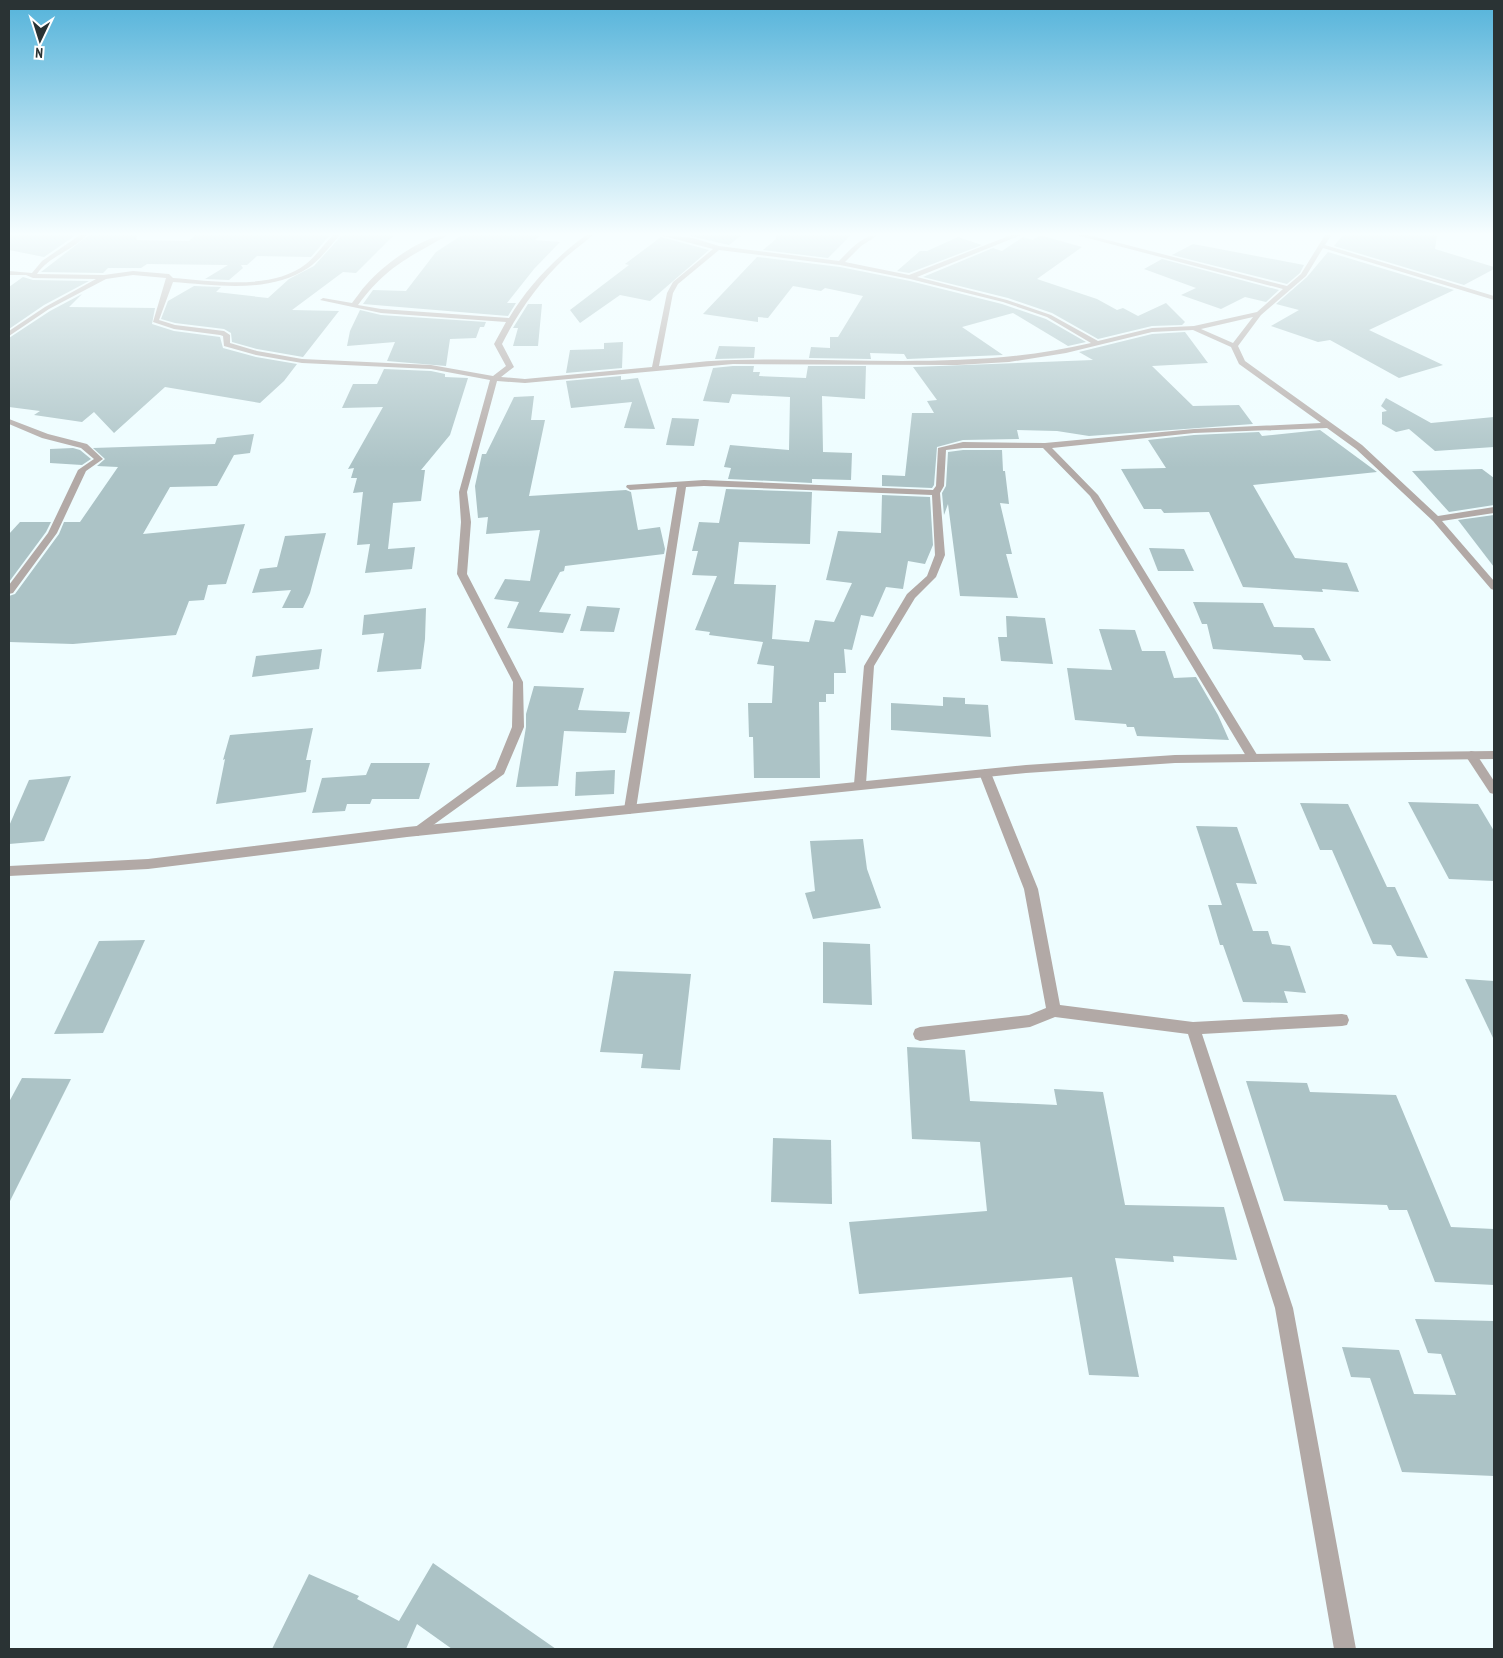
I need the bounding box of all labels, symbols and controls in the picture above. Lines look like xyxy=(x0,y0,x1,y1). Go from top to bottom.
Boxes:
north arrow xyxy=(15,15,65,65)
text: N xyxy=(35,44,43,62)

